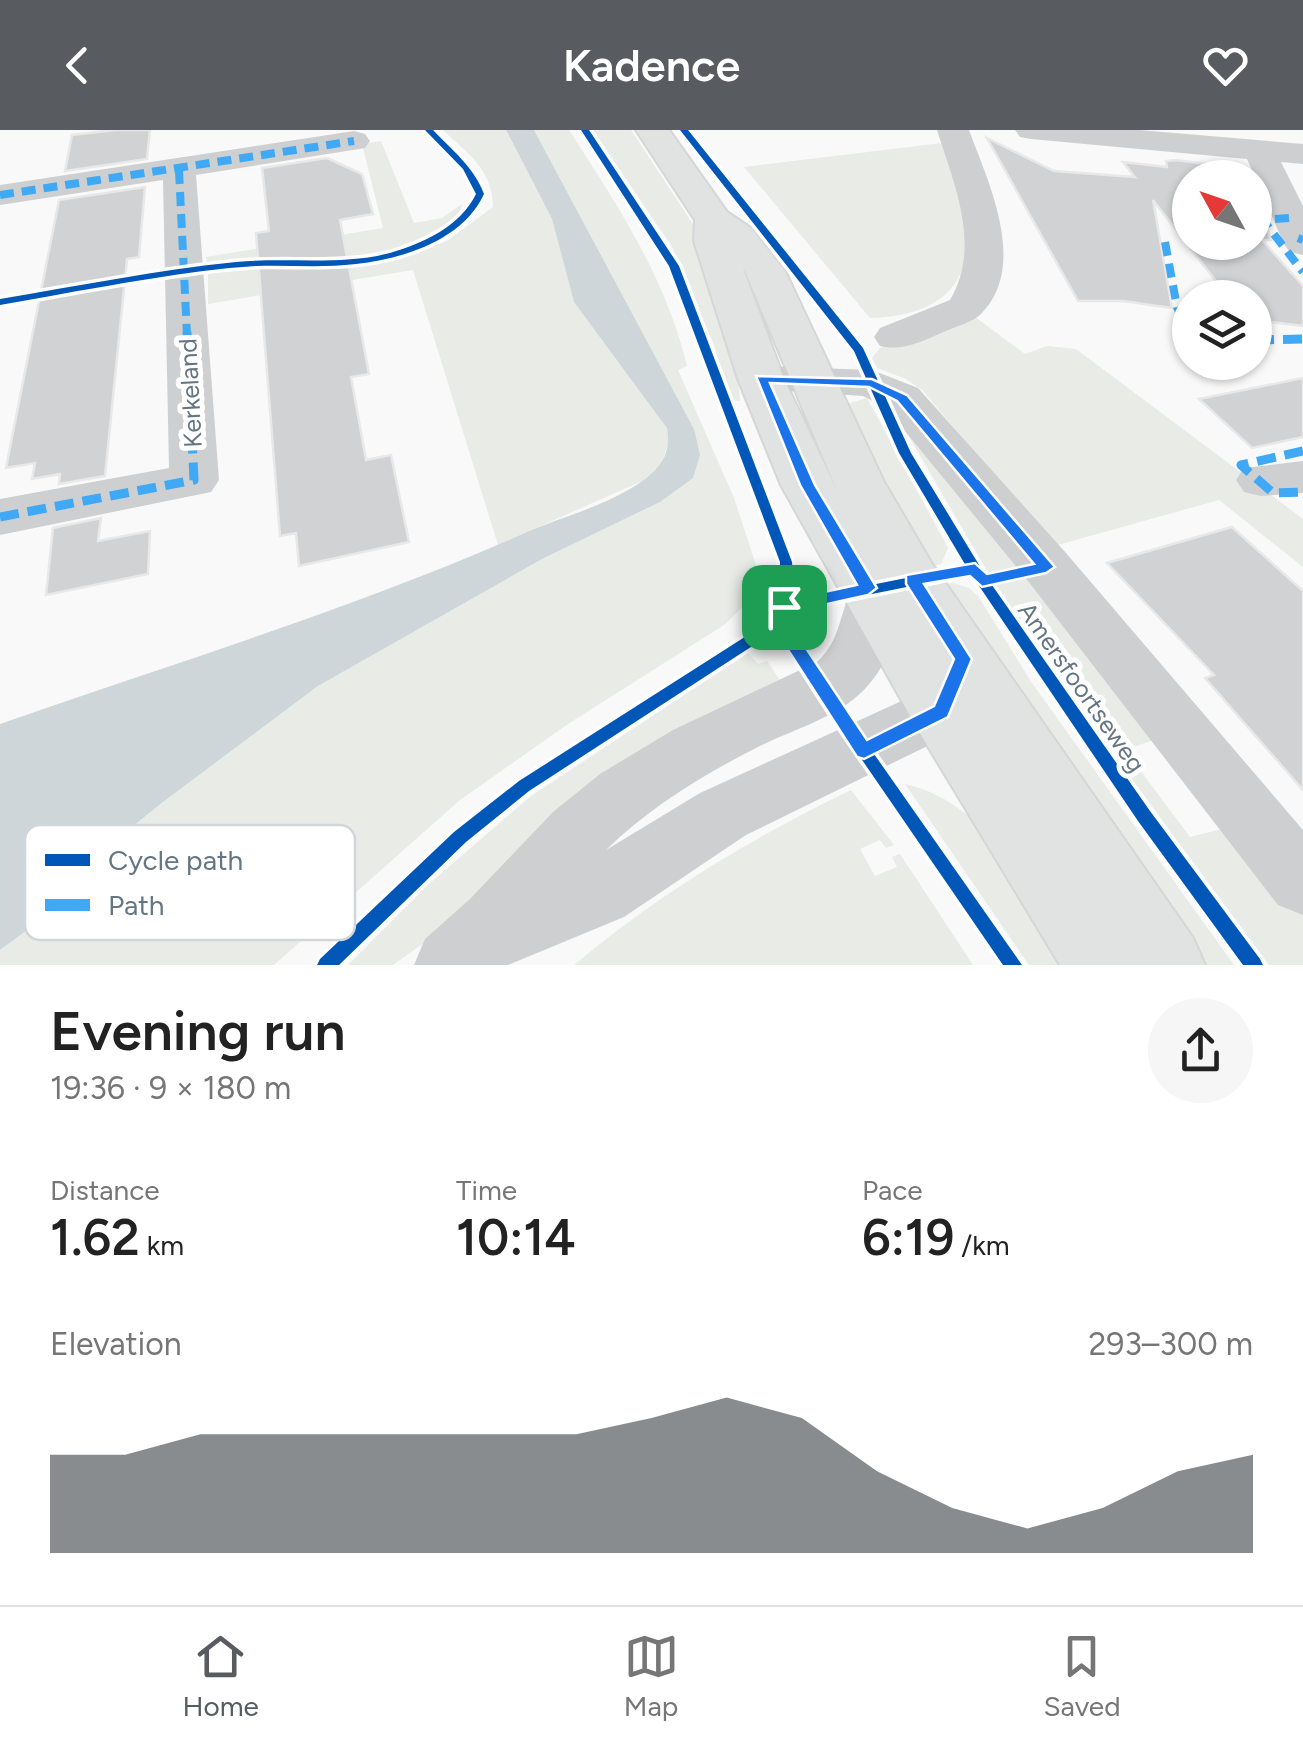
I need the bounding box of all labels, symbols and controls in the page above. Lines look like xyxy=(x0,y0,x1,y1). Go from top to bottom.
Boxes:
icon: back xyxy=(50,38,105,93)
text: Kadence xyxy=(563,38,740,92)
icon: heart xyxy=(1198,38,1253,93)
north arrow xyxy=(1172,160,1272,260)
map controls xyxy=(1172,160,1272,380)
button: layers xyxy=(1172,280,1272,380)
street label: Kerkeland xyxy=(172,338,208,448)
pin xyxy=(742,565,827,650)
icon: arrive xyxy=(757,580,812,635)
street label: Amersfoortseweg xyxy=(1012,596,1152,778)
legend xyxy=(25,825,355,940)
text: Cycle path xyxy=(108,843,243,877)
text: Path xyxy=(108,888,164,922)
text: Evening run xyxy=(50,998,346,1064)
button: share xyxy=(1148,998,1253,1103)
text: 19:36 · 9 × 180 m xyxy=(50,1069,291,1107)
text: Distance xyxy=(50,1173,160,1207)
text: Time xyxy=(456,1173,517,1207)
text: Pace xyxy=(862,1173,923,1207)
text: 1.62 xyxy=(50,1207,140,1268)
text: 10:14 xyxy=(456,1207,576,1268)
text: 6:19 xyxy=(862,1207,954,1268)
text: km xyxy=(140,1228,184,1262)
text: /km xyxy=(954,1228,1010,1262)
text: Elevation xyxy=(50,1325,182,1363)
text: 293–300 m xyxy=(1088,1325,1253,1363)
tab: Home xyxy=(182,1629,259,1723)
tab: Map xyxy=(624,1629,679,1723)
tab: Saved xyxy=(1043,1629,1121,1723)

